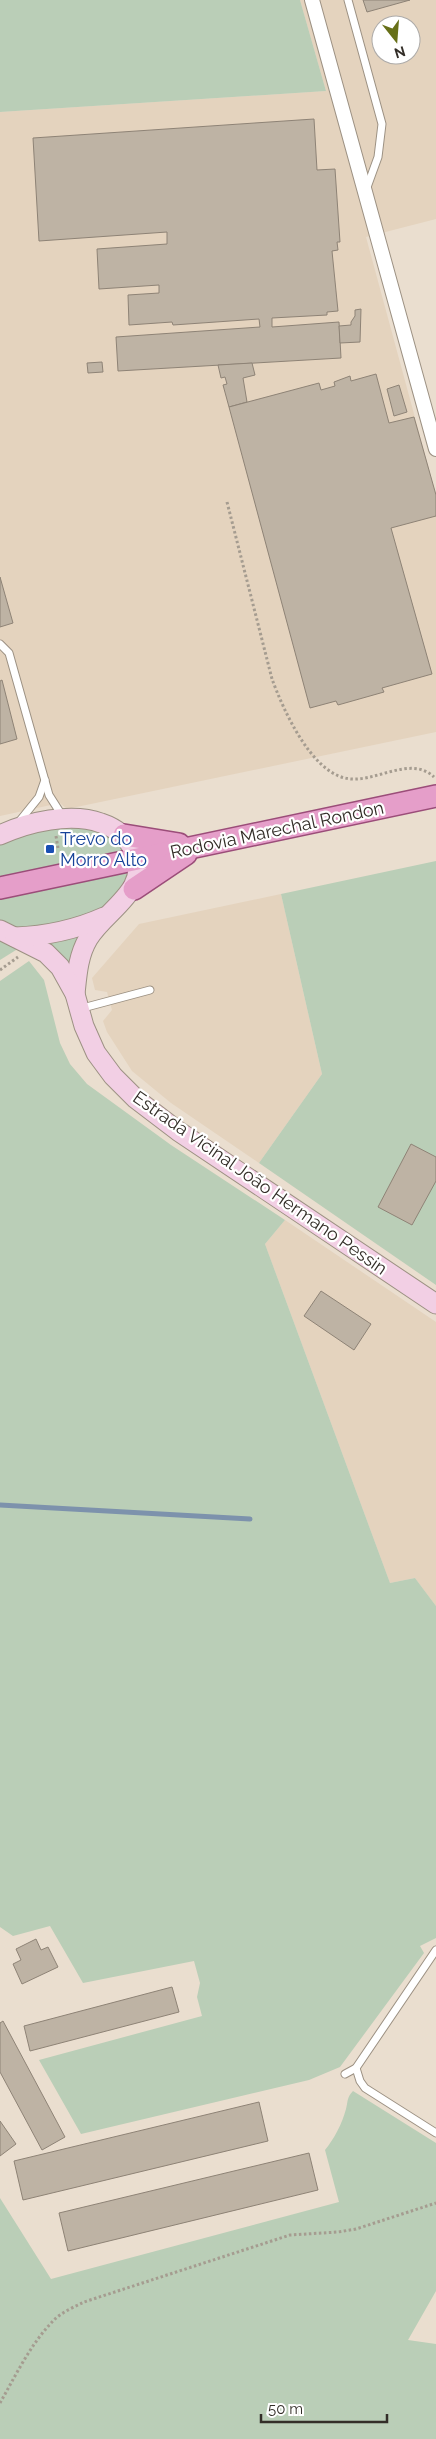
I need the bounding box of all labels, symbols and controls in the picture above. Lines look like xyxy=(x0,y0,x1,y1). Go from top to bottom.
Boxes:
north arrow xyxy=(371,15,421,65)
text: N xyxy=(392,43,407,62)
street label: Rodovia Marechal Rondon xyxy=(168,797,386,862)
place label: Trevo do Morro Alto xyxy=(60,828,147,870)
marker: Trevo do Morro Alto xyxy=(44,843,56,855)
street label: Estrada Vicinal João Hermano Pessin xyxy=(129,1086,391,1279)
scale bar xyxy=(261,2392,387,2424)
text: 50 m xyxy=(268,2400,303,2418)

